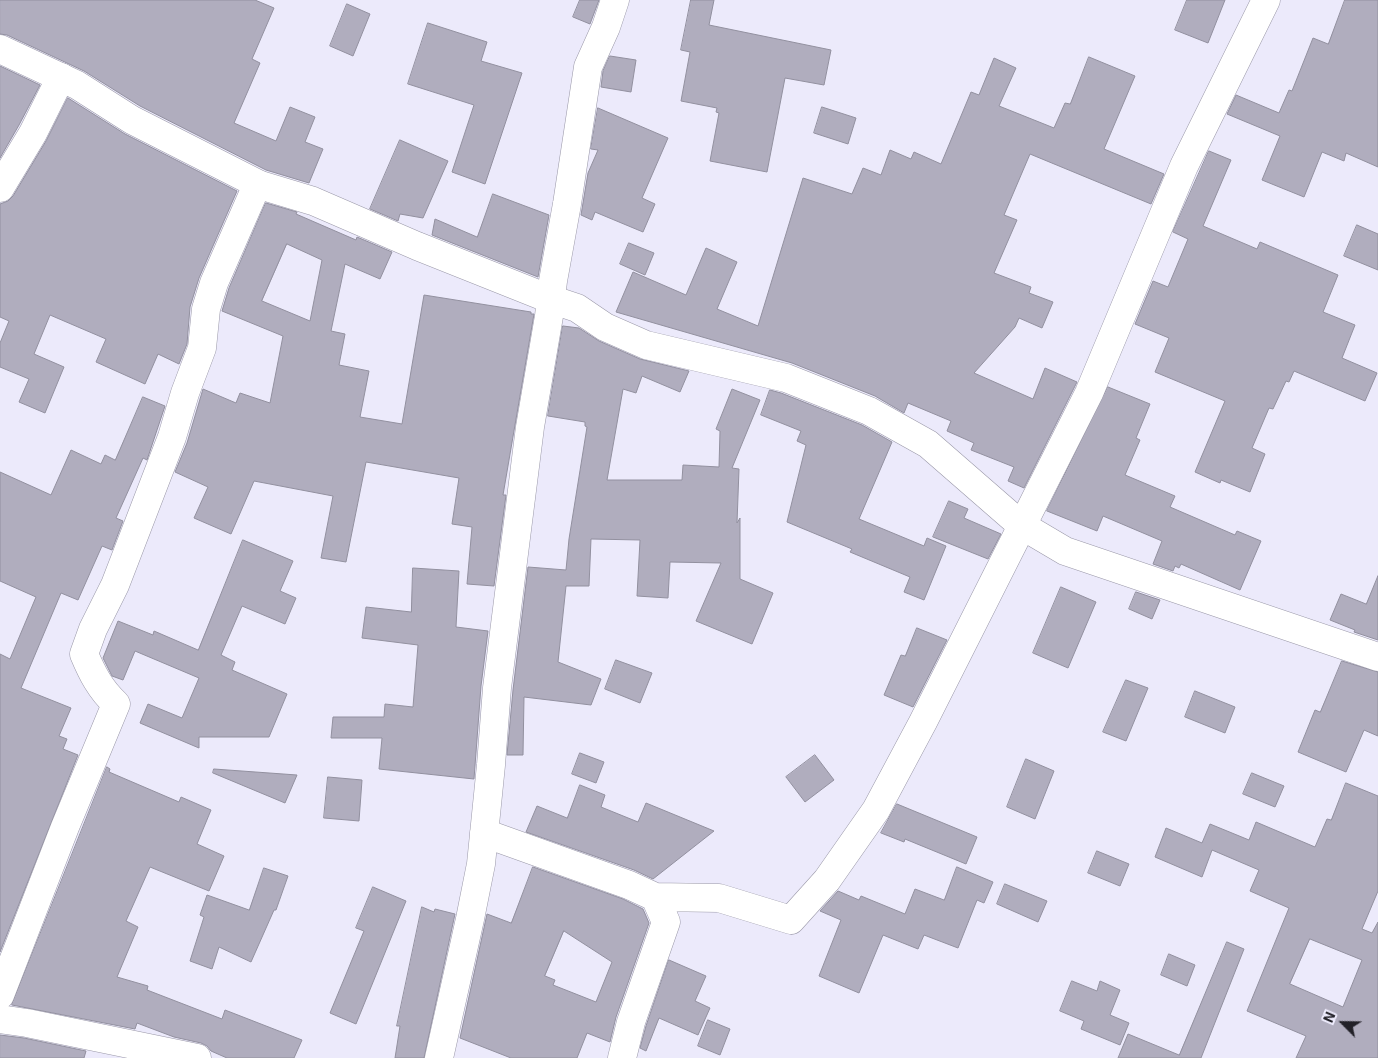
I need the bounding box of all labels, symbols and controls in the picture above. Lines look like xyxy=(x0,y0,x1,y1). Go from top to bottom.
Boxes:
north arrow xyxy=(1318,998,1368,1048)
text: N xyxy=(1319,1009,1339,1025)

